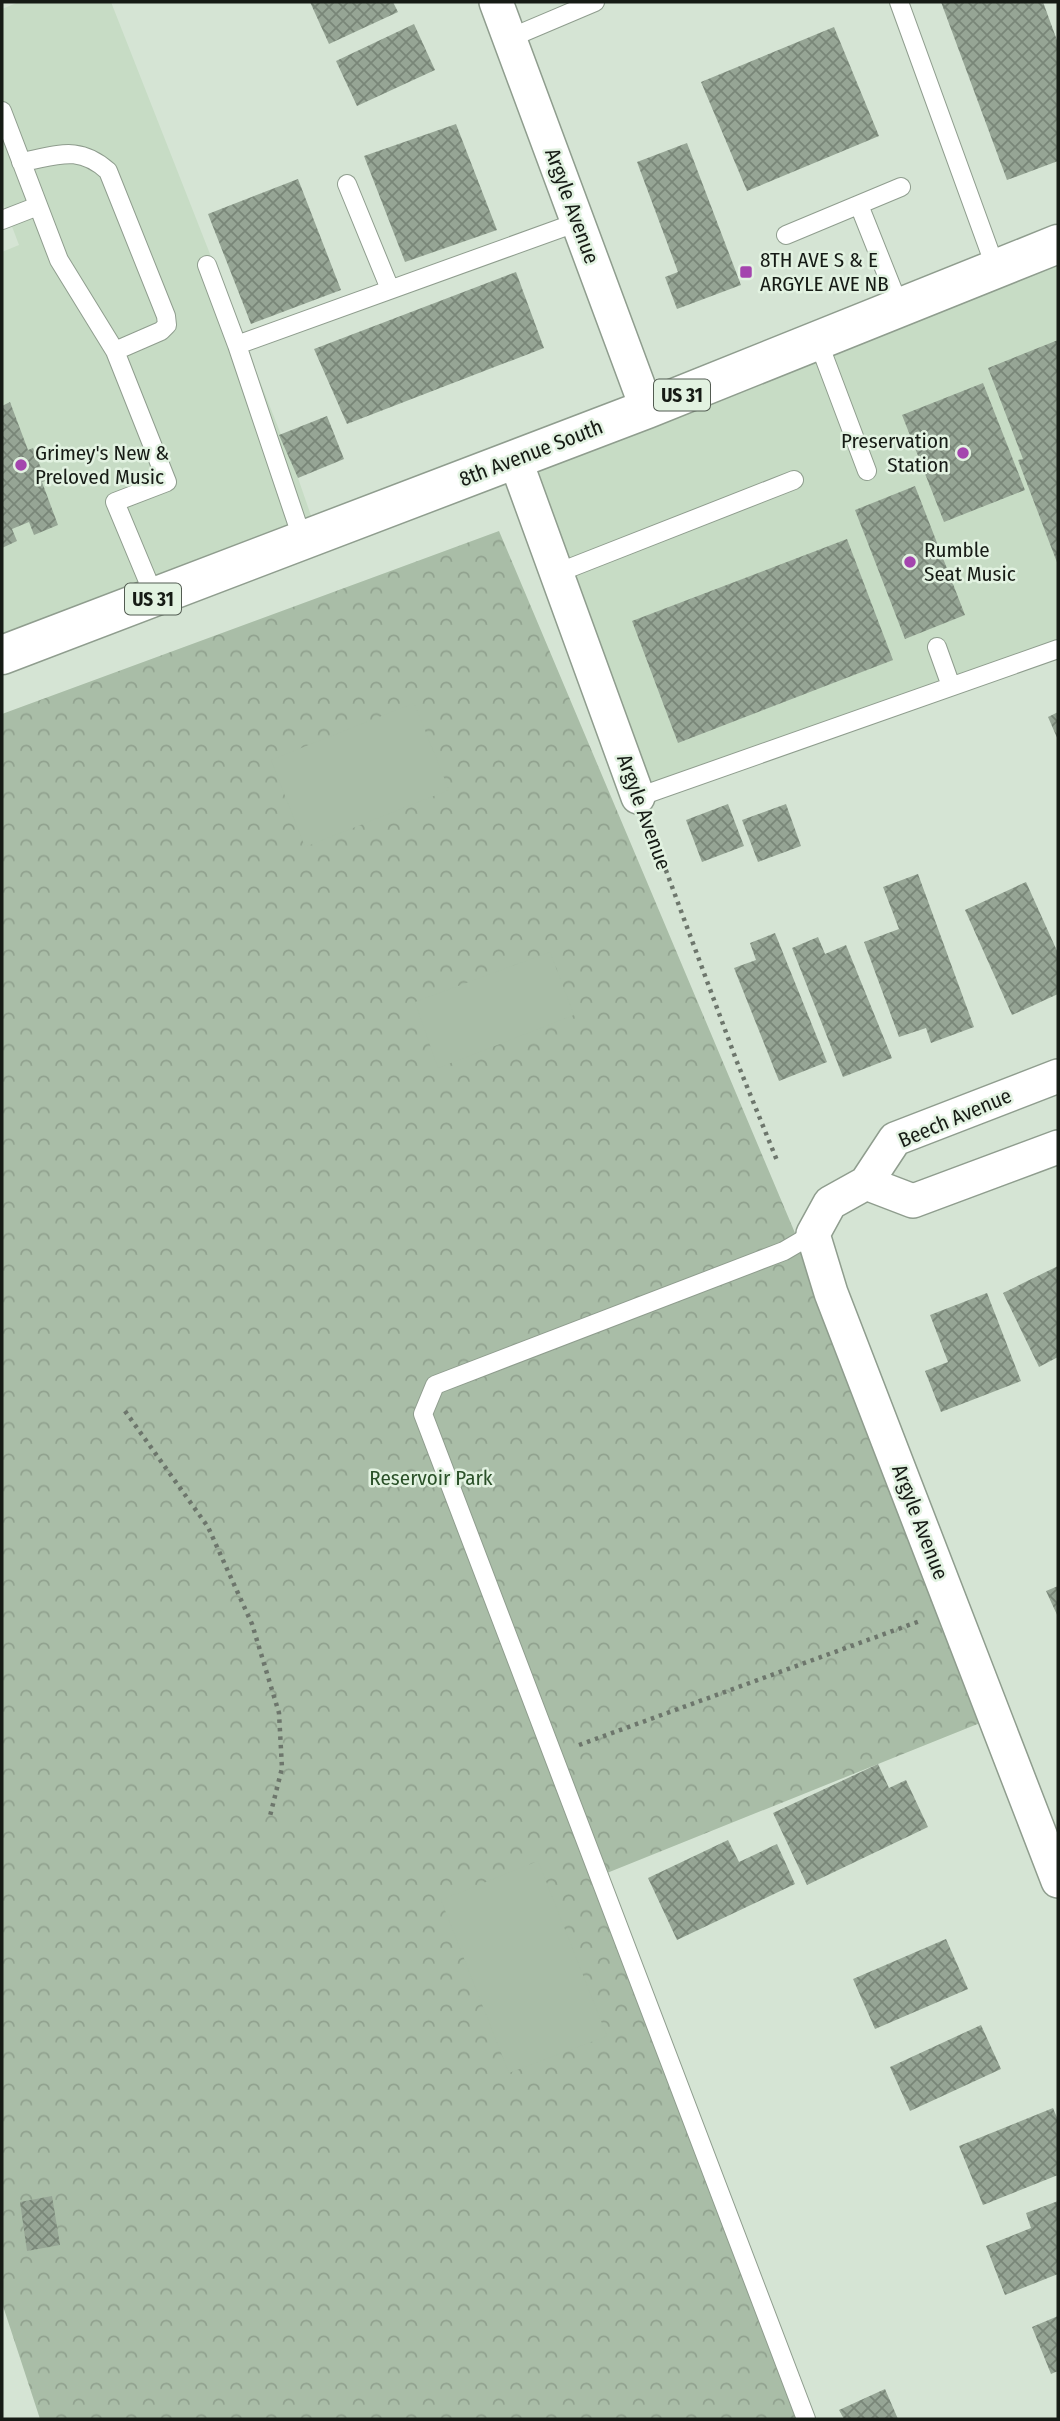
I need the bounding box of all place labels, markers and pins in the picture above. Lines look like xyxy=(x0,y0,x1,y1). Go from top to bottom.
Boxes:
place label: 8TH AVE S & E ARGYLE AVE NB xyxy=(760,247,889,297)
marker: 8TH AVE S & E ARGYLE AVE NB xyxy=(738,264,754,280)
place label: Preservation Station xyxy=(841,428,949,478)
place label: Grimey's New & Preloved Music xyxy=(35,440,169,490)
marker: Preservation Station xyxy=(955,445,971,461)
marker: Grimey's New & Preloved Music xyxy=(13,457,29,473)
place label: Rumble Seat Music xyxy=(924,537,1016,587)
marker: Rumble Seat Music xyxy=(902,554,918,570)

